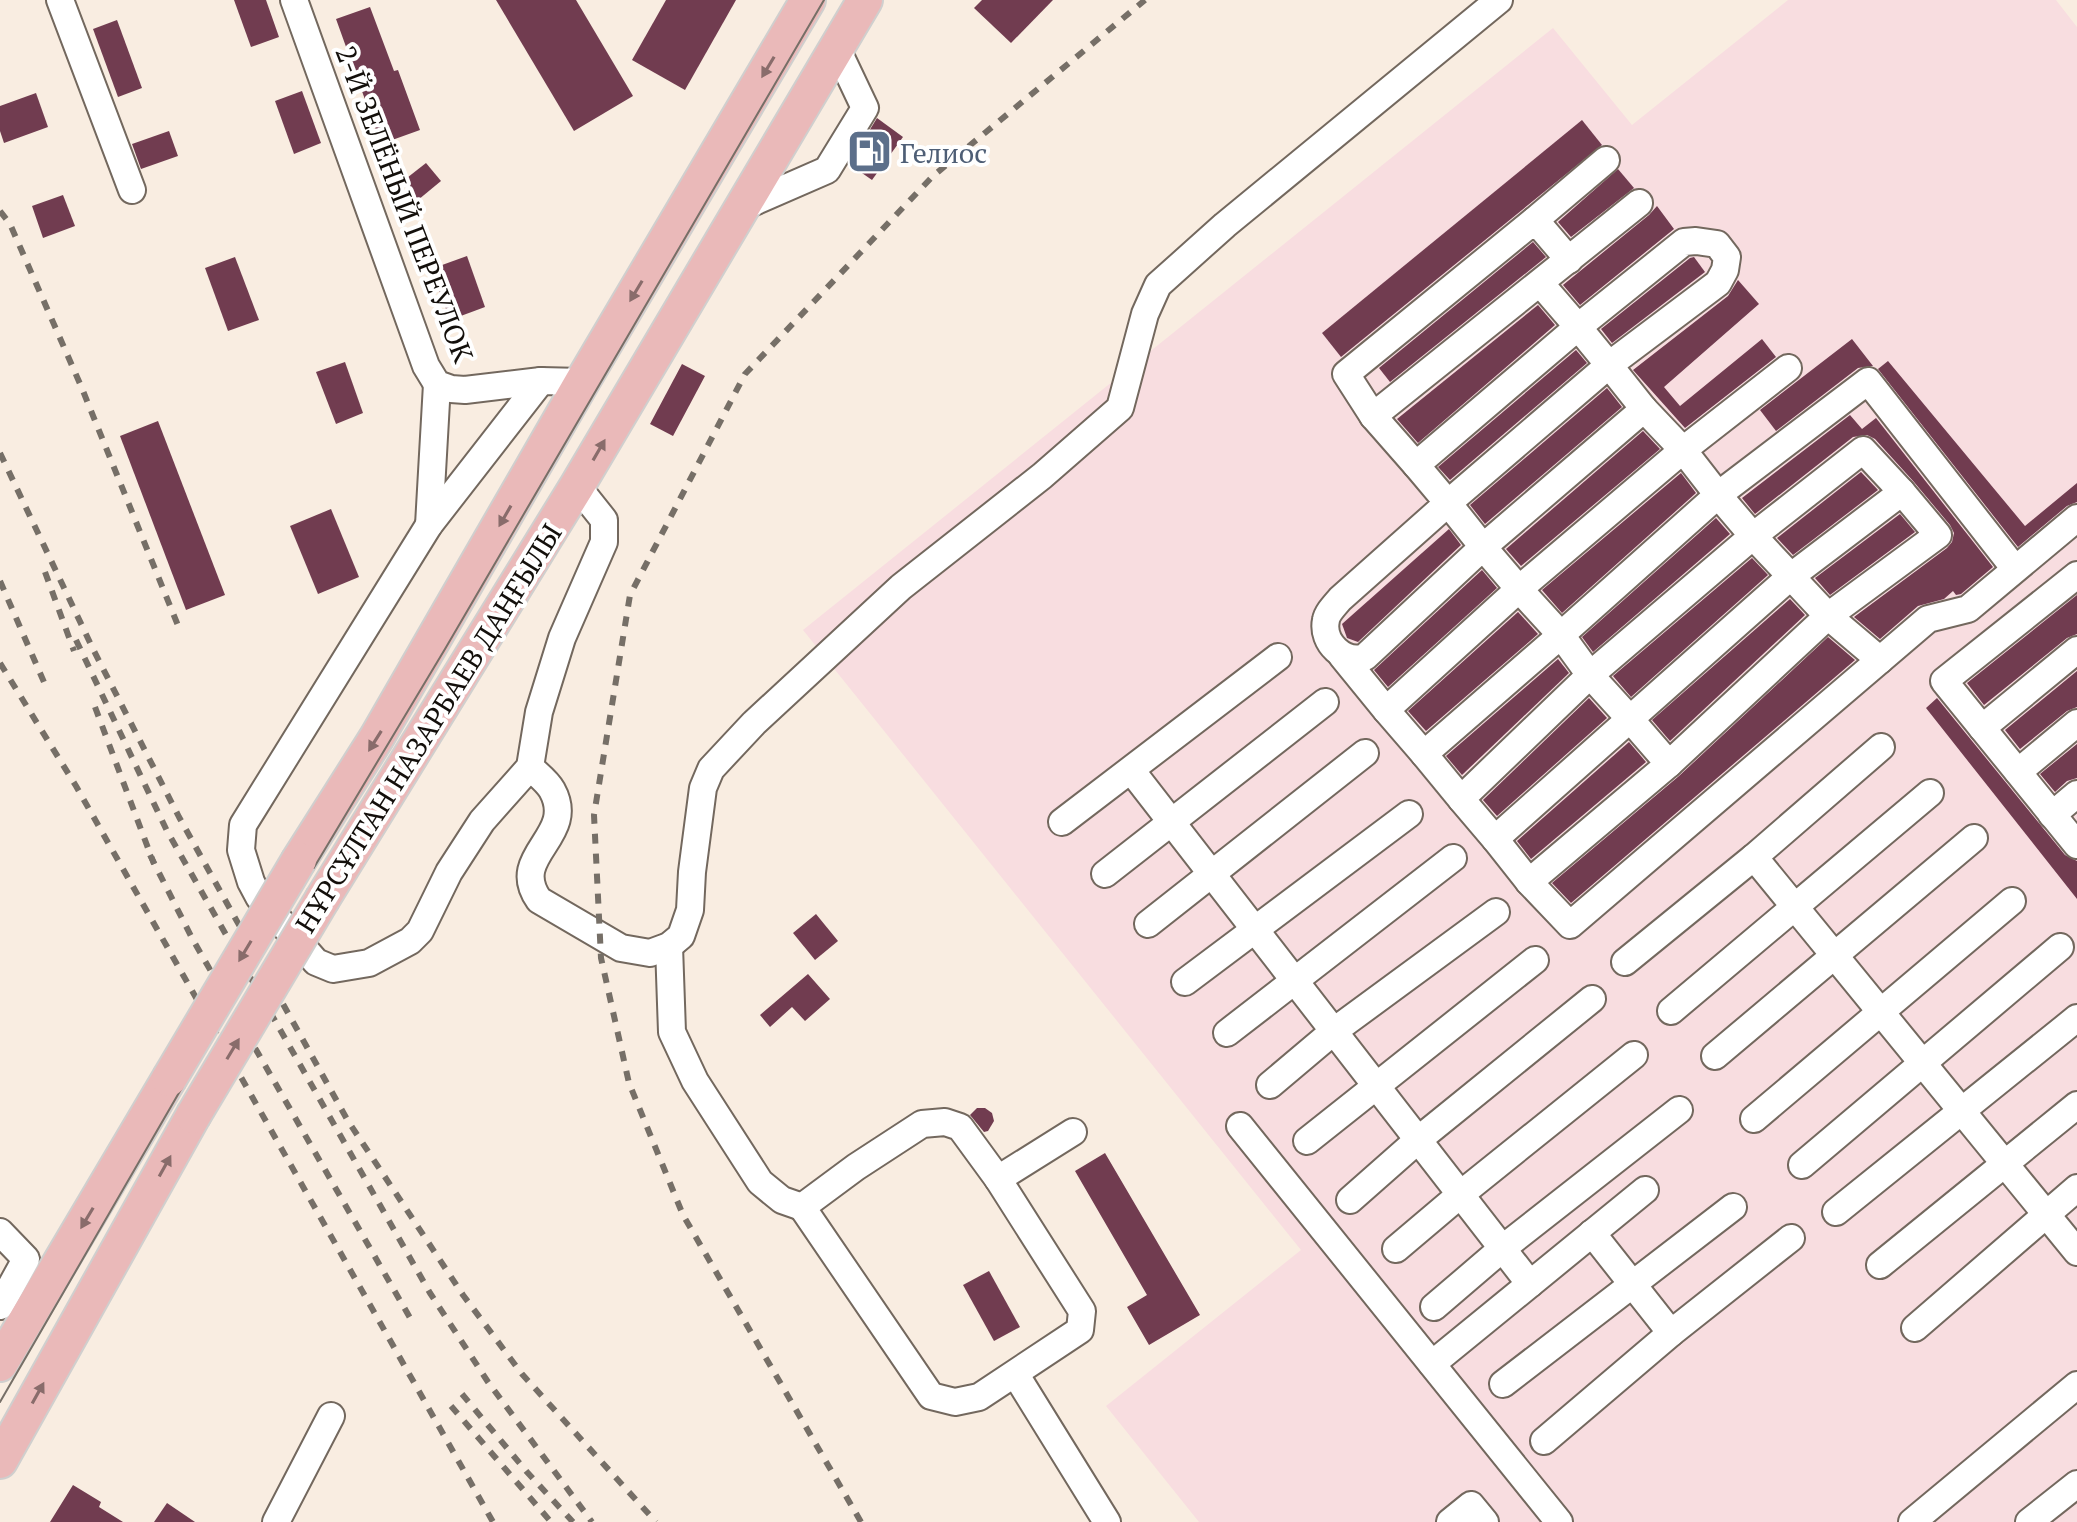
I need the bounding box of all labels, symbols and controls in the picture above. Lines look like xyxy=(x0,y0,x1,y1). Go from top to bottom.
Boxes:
street label: 2-Й ЗЕЛЁНЫЙ ПЕРЕУЛОК xyxy=(327,40,483,368)
one-way arrow xyxy=(761,56,775,78)
fuel station icon: Гелиос xyxy=(845,128,893,176)
place label: Гелиос xyxy=(900,134,987,171)
one-way arrow xyxy=(629,280,643,302)
one-way arrow xyxy=(591,438,605,461)
one-way arrow xyxy=(498,504,512,527)
street label: НҰРСҰЛТАН НАЗАРБАЕВ ДАҢҒЫЛЫ xyxy=(286,517,570,939)
one-way arrow xyxy=(367,730,382,751)
one-way arrow xyxy=(238,940,252,962)
one-way arrow xyxy=(225,1038,239,1060)
one-way arrow xyxy=(157,1155,171,1177)
one-way arrow xyxy=(80,1207,94,1229)
one-way arrow xyxy=(31,1382,45,1404)

